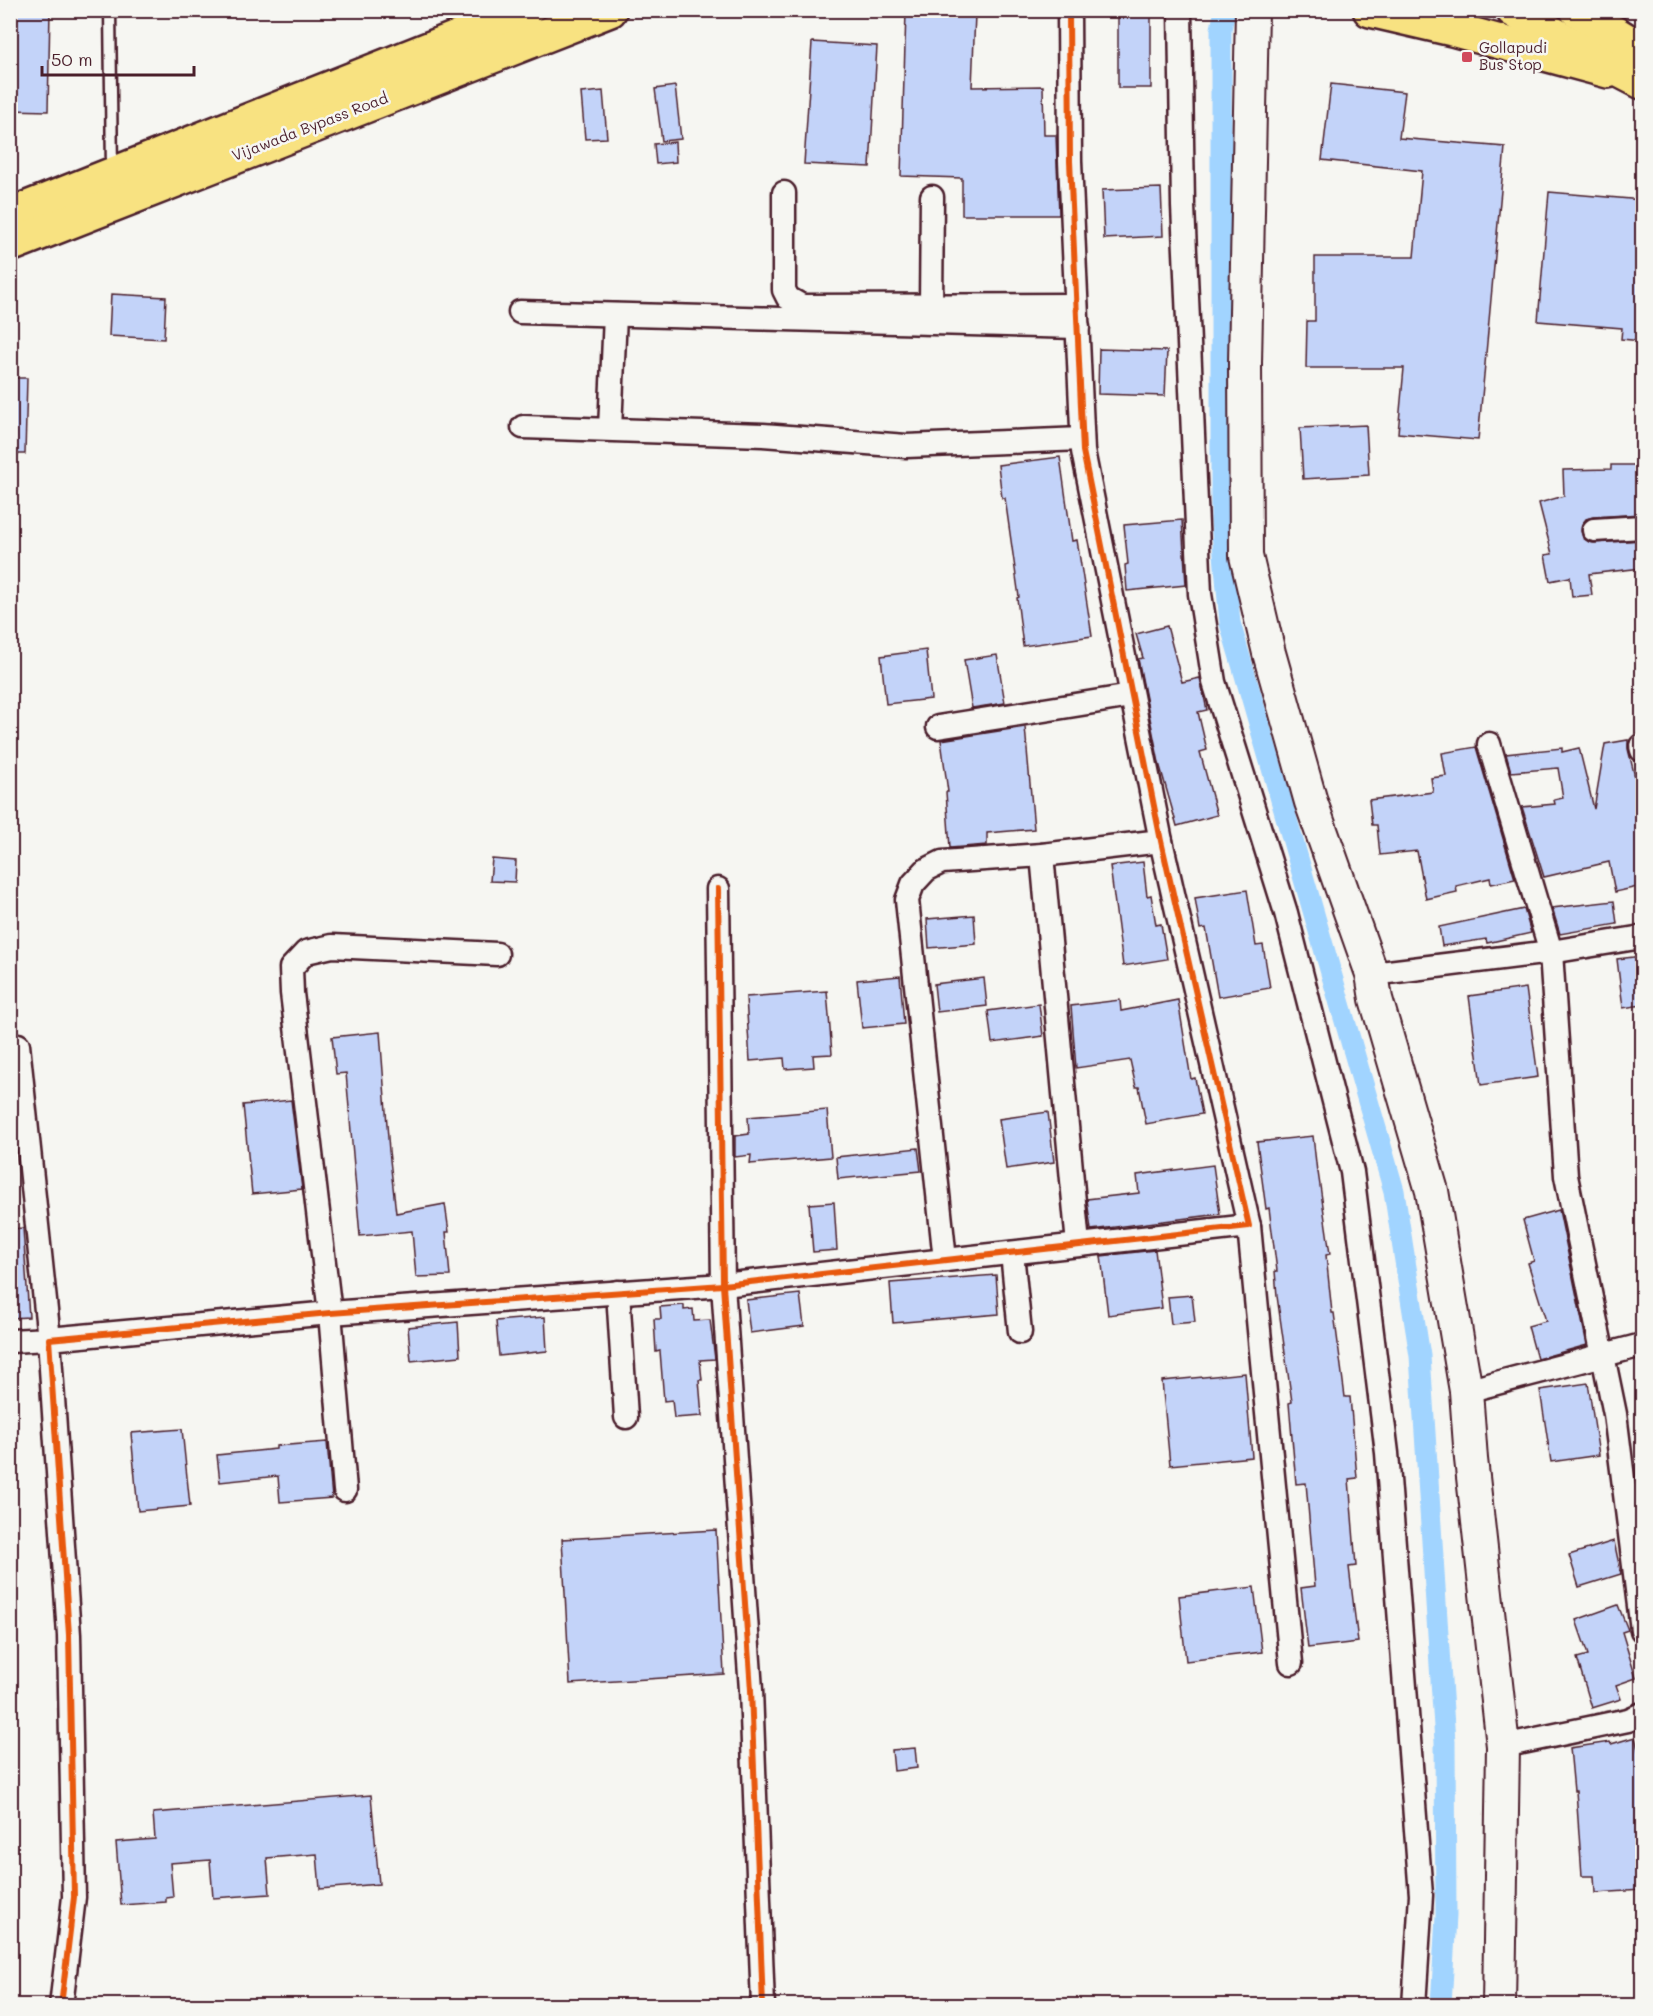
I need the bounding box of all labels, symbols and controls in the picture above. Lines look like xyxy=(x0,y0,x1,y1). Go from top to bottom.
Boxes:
place label: Gollapudi Bus Stop xyxy=(1479,37,1547,74)
scale bar xyxy=(42,39,194,77)
text: 50 m xyxy=(51,47,93,71)
marker: Gollapudi Bus Stop xyxy=(1460,50,1474,64)
street label: Vijawada Bypass Road xyxy=(229,87,391,165)

